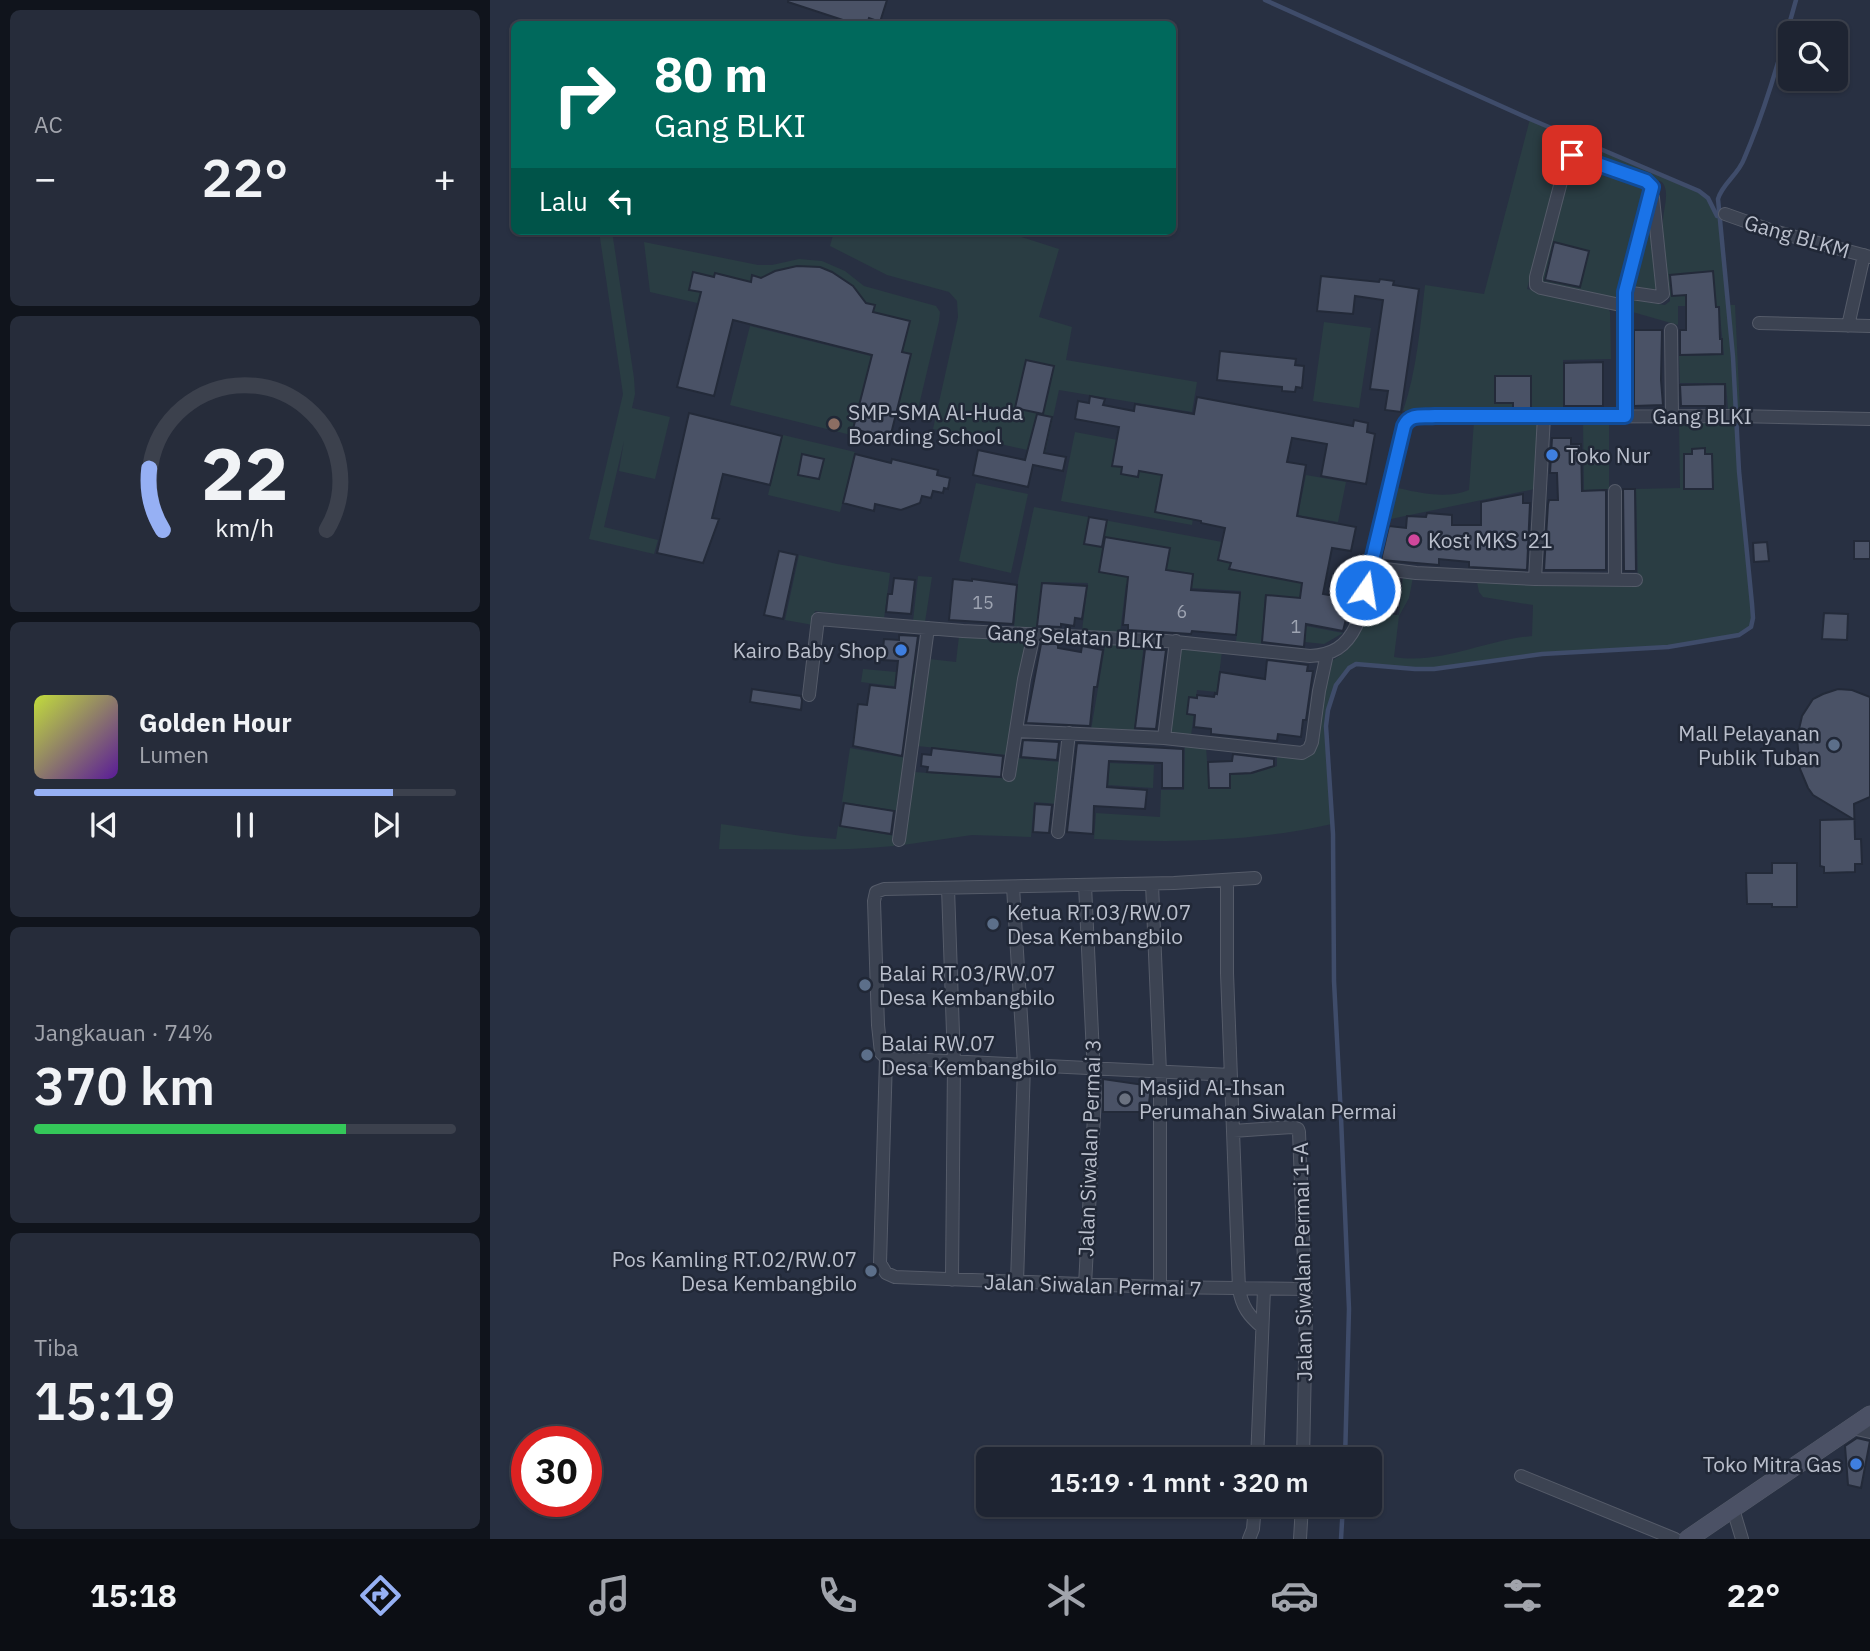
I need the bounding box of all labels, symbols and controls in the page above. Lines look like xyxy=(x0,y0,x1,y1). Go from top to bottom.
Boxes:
map controls xyxy=(1778,21,1848,91)
button: search xyxy=(1778,21,1848,91)
text: 80 m xyxy=(654,42,768,105)
icon: right xyxy=(539,49,630,140)
text: Gang BLKI xyxy=(654,104,806,146)
text: AC xyxy=(34,109,63,139)
pin xyxy=(1542,125,1602,185)
icon: arrive xyxy=(1553,136,1591,174)
text: 22° xyxy=(202,144,288,211)
text: − xyxy=(34,153,57,202)
text: + xyxy=(433,153,456,202)
icon: left xyxy=(602,182,640,220)
text: Lalu xyxy=(539,184,588,218)
street label: Gang BLKM xyxy=(1741,208,1853,264)
place label: SMP-SMA Al-Huda Boarding School xyxy=(848,398,1023,450)
street label: Gang BLKI xyxy=(1652,402,1752,430)
marker: SMP-SMA Al-Huda Boarding School xyxy=(826,416,842,432)
text: 22 xyxy=(201,425,289,520)
place label: Toko Nur xyxy=(1566,441,1651,469)
marker: Toko Nur xyxy=(1544,447,1560,463)
text: km/h xyxy=(216,510,274,543)
place label: Kost MKS '21 xyxy=(1428,526,1553,554)
marker: Kost MKS '21 xyxy=(1406,532,1422,548)
position arrow xyxy=(1328,553,1402,627)
house number: 15 xyxy=(972,591,994,614)
house number: 6 xyxy=(1177,600,1187,623)
house number: 1 xyxy=(1291,615,1301,638)
street label: Gang Selatan BLKI xyxy=(986,617,1164,655)
place label: Kairo Baby Shop xyxy=(733,636,887,664)
marker: Kairo Baby Shop xyxy=(893,642,909,658)
text: Golden Hour xyxy=(139,705,292,739)
place label: Mall Pelayanan Publik Tuban xyxy=(1678,719,1820,771)
marker: Mall Pelayanan Publik Tuban xyxy=(1826,737,1842,753)
text: Lumen xyxy=(139,739,209,769)
icon: previous xyxy=(85,806,123,844)
icon: pause xyxy=(226,806,264,844)
icon: next xyxy=(367,806,405,844)
place label: Ketua RT.03/RW.07 Desa Kembangbilo xyxy=(1007,898,1191,950)
marker: Ketua RT.03/RW.07 Desa Kembangbilo xyxy=(985,916,1001,932)
place label: Balai RT.03/RW.07 Desa Kembangbilo xyxy=(879,959,1056,1011)
marker: Balai RT.03/RW.07 Desa Kembangbilo xyxy=(857,977,873,993)
text: Jangkauan · 74% xyxy=(34,1017,213,1047)
place label: Balai RW.07 Desa Kembangbilo xyxy=(881,1029,1057,1081)
street label: Jalan Siwalan Permai 3 xyxy=(1071,1039,1107,1257)
marker: Balai RW.07 Desa Kembangbilo xyxy=(859,1047,875,1063)
text: 370 km xyxy=(34,1052,215,1119)
place label: Masjid Al-Ihsan Perumahan Siwalan Permai xyxy=(1139,1073,1397,1125)
marker: Masjid Al-Ihsan Perumahan Siwalan Permai xyxy=(1117,1091,1133,1107)
street label: Jalan Siwalan Permai 1-A xyxy=(1286,1142,1318,1382)
place label: Pos Kamling RT.02/RW.07 Desa Kembangbilo xyxy=(612,1245,857,1297)
marker: Pos Kamling RT.02/RW.07 Desa Kembangbilo xyxy=(863,1263,879,1279)
street label: Jalan Siwalan Permai 7 xyxy=(984,1267,1202,1303)
text: Tiba xyxy=(34,1332,79,1362)
text: 15:19 xyxy=(34,1367,175,1434)
speed limit sign: 30 xyxy=(511,1426,602,1517)
place label: Toko Mitra Gas xyxy=(1703,1450,1842,1478)
marker: Toko Mitra Gas xyxy=(1848,1456,1864,1472)
text: 15:19 · 1 mnt · 320 m xyxy=(1049,1465,1309,1499)
icon: directions xyxy=(356,1571,405,1620)
icon: music xyxy=(585,1571,634,1620)
icon: phone xyxy=(813,1571,862,1620)
icon: climate xyxy=(1042,1571,1091,1620)
icon: car xyxy=(1270,1571,1319,1620)
icon: filters xyxy=(1498,1571,1547,1620)
text: 15:18 xyxy=(90,1574,177,1616)
text: 22° xyxy=(1727,1574,1780,1616)

